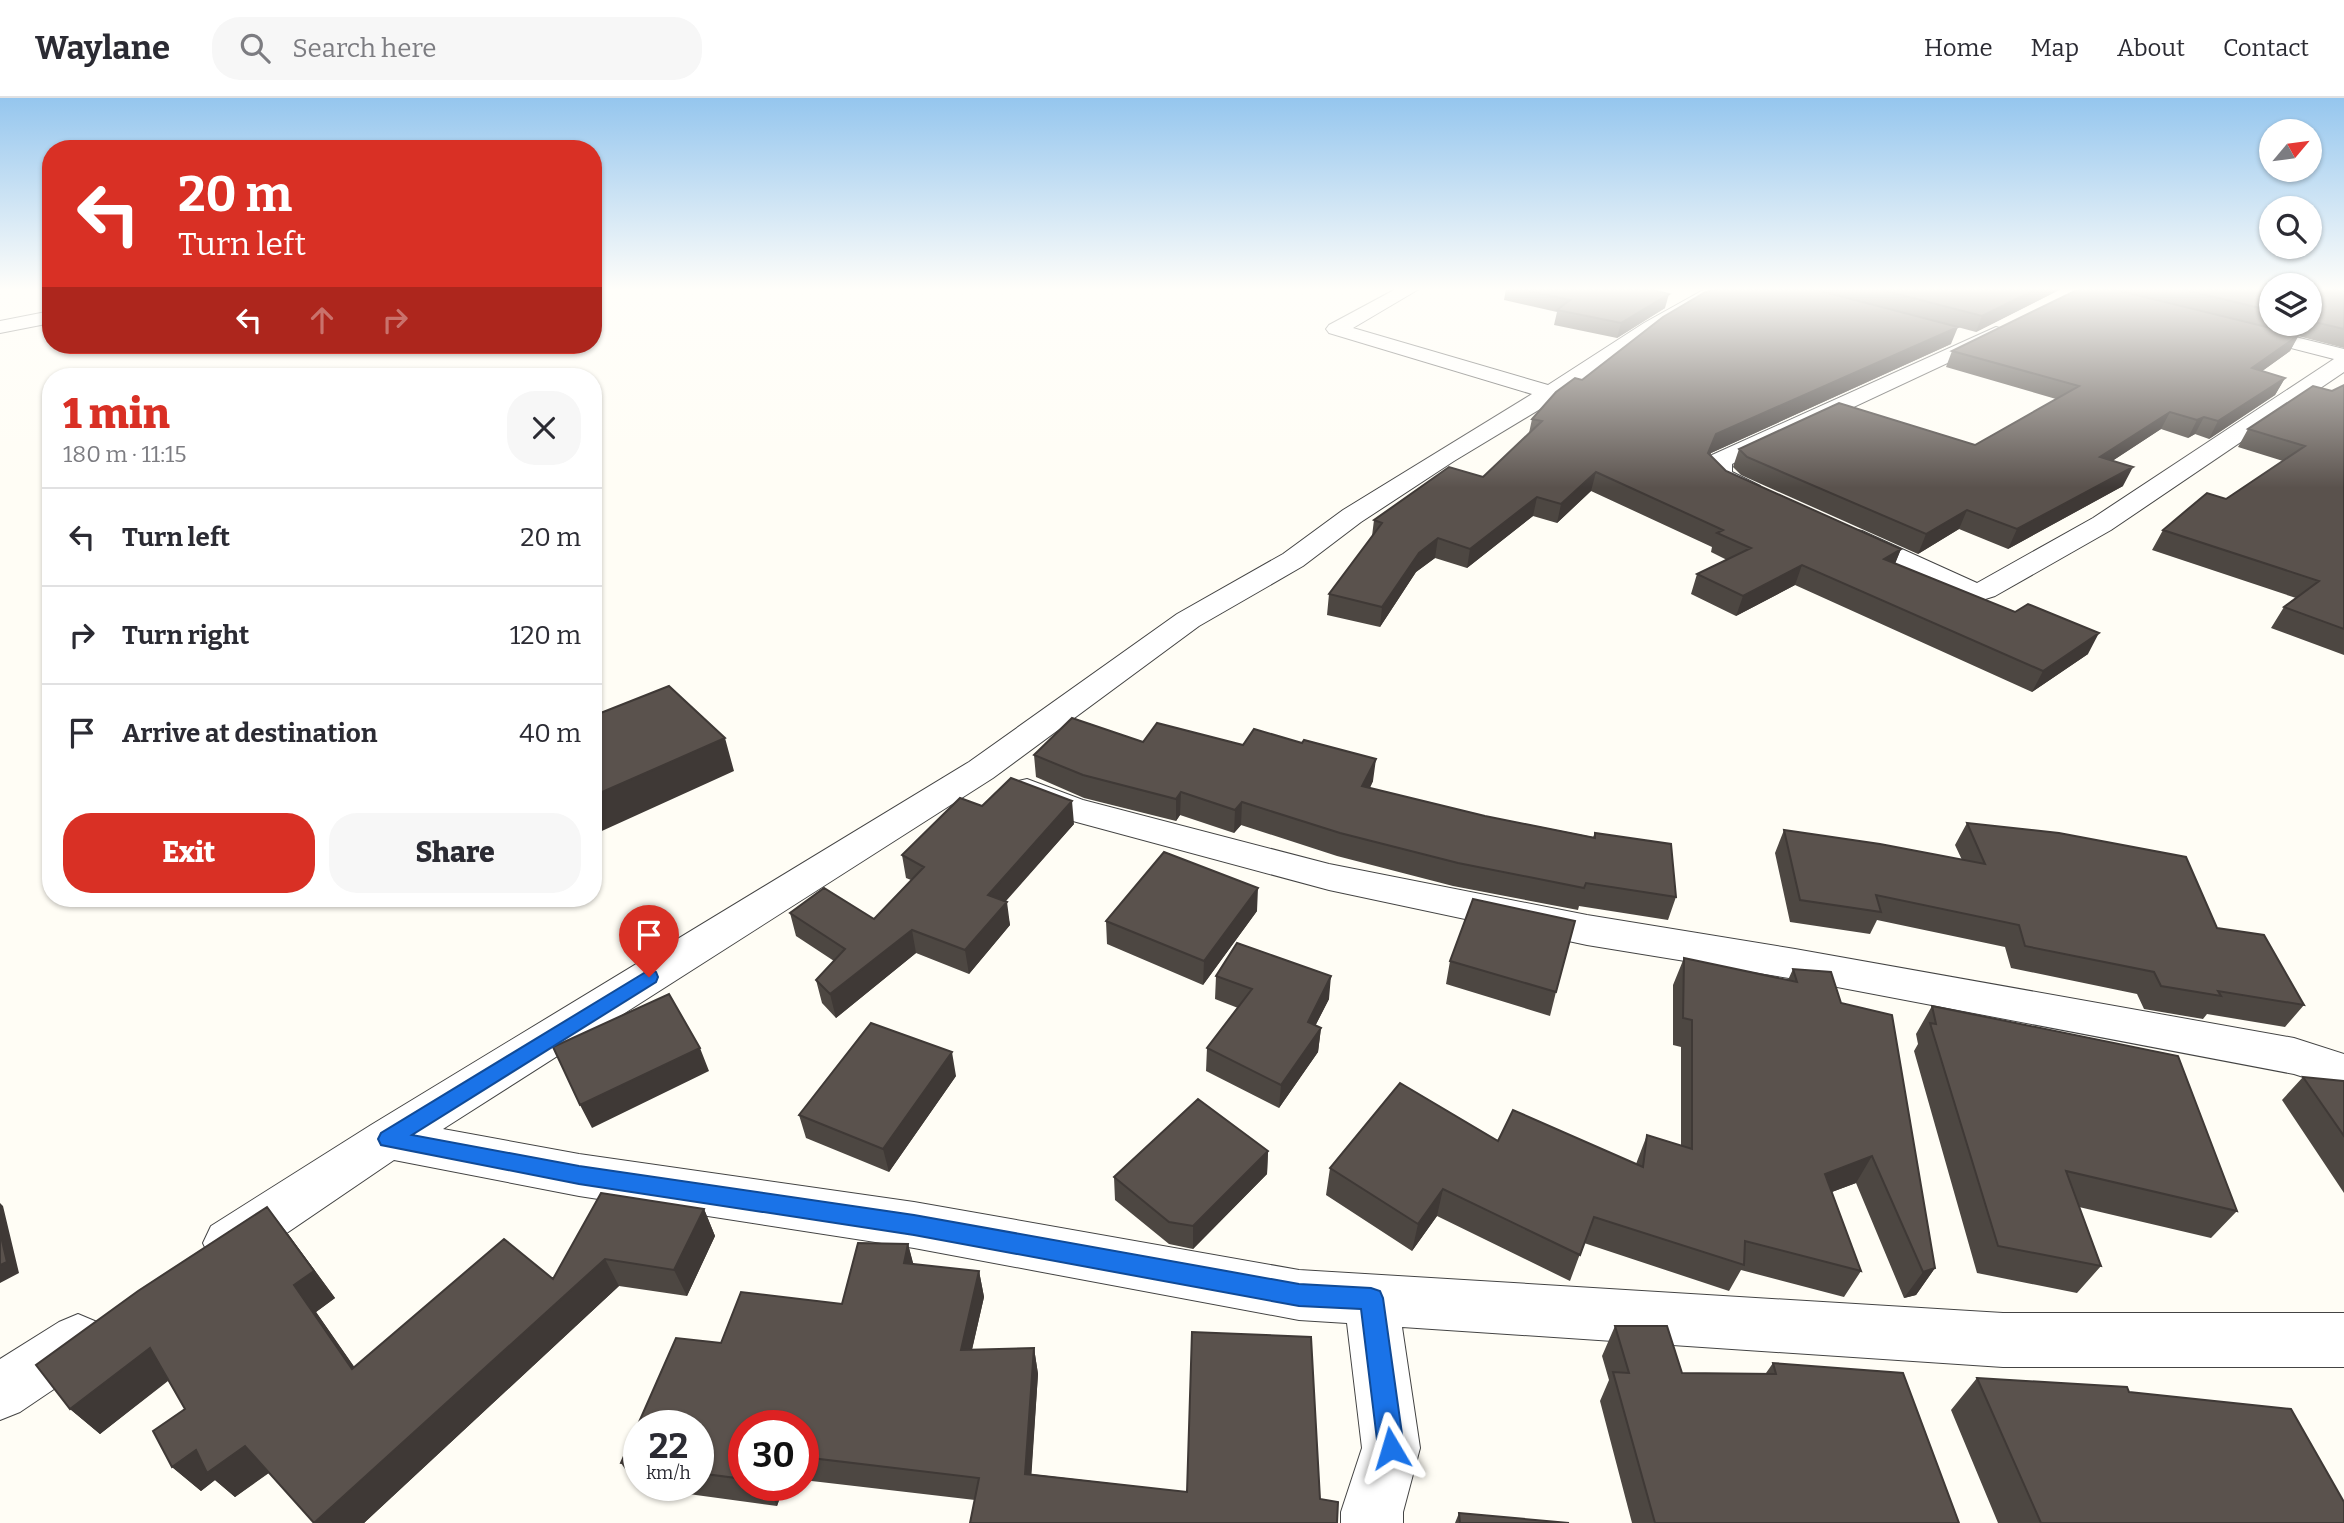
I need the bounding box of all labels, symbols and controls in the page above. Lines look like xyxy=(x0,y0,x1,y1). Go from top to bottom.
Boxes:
search box xyxy=(212,17,702,80)
text: Waylane xyxy=(35,28,170,68)
icon: search xyxy=(236,29,274,67)
text: Search here xyxy=(292,33,437,64)
text: Home xyxy=(1924,34,1993,62)
text: Map xyxy=(2031,34,2079,62)
text: About xyxy=(2117,34,2185,62)
text: Contact xyxy=(2223,34,2309,62)
north arrow xyxy=(2259,119,2322,182)
map controls xyxy=(2259,119,2322,336)
text: 20 m xyxy=(178,165,292,224)
icon: left xyxy=(63,168,154,259)
button: search xyxy=(2259,196,2322,259)
text: Turn left xyxy=(178,225,306,263)
button: layers xyxy=(2259,273,2322,336)
icon: left xyxy=(230,301,268,339)
icon: ahead xyxy=(303,301,341,339)
icon: right xyxy=(376,301,414,339)
text: 1 min xyxy=(63,389,170,439)
button: close xyxy=(507,391,581,465)
text: 180 m · 11:15 xyxy=(63,440,187,468)
icon: left xyxy=(63,518,101,556)
text: Turn left xyxy=(122,522,230,553)
text: 20 m xyxy=(520,522,581,553)
icon: right xyxy=(63,616,101,654)
text: Turn right xyxy=(122,620,249,651)
text: 120 m xyxy=(510,620,581,651)
icon: arrive xyxy=(63,714,101,752)
text: Arrive at destination xyxy=(122,718,377,749)
text: 40 m xyxy=(519,718,581,749)
button: Exit xyxy=(63,813,315,893)
button: Share xyxy=(329,813,581,893)
pin xyxy=(619,905,679,977)
icon: arrive xyxy=(630,916,668,954)
speed limit sign: 30 xyxy=(728,1410,819,1501)
position arrow xyxy=(1354,1411,1428,1485)
text: 22 xyxy=(649,1425,688,1467)
text: km/h xyxy=(646,1462,691,1484)

